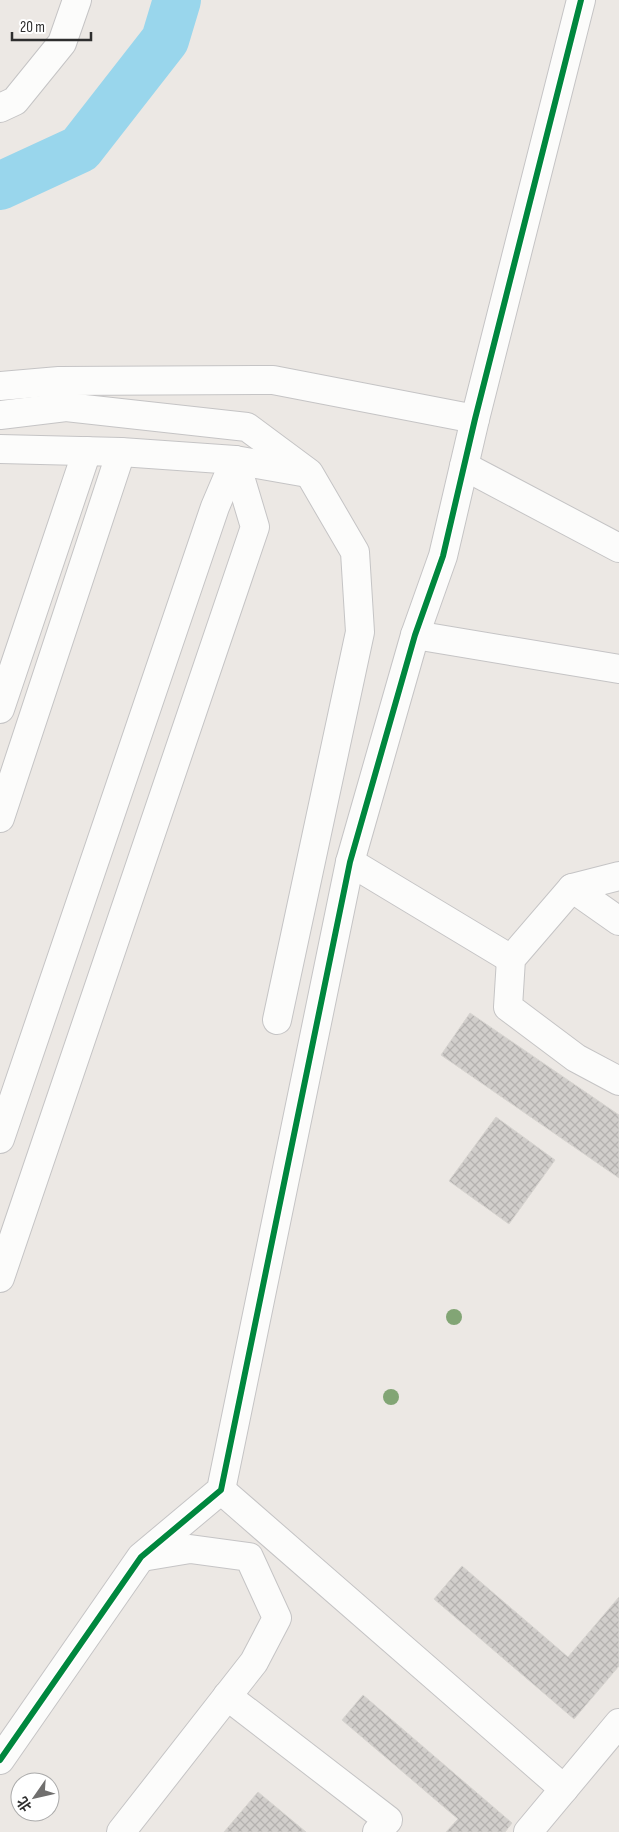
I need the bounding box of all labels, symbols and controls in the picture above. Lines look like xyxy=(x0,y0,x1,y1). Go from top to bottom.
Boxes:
scale bar xyxy=(12,10,91,42)
text: 20 m xyxy=(20,18,45,37)
north arrow xyxy=(10,1772,60,1822)
text: 北 xyxy=(14,1793,36,1815)

